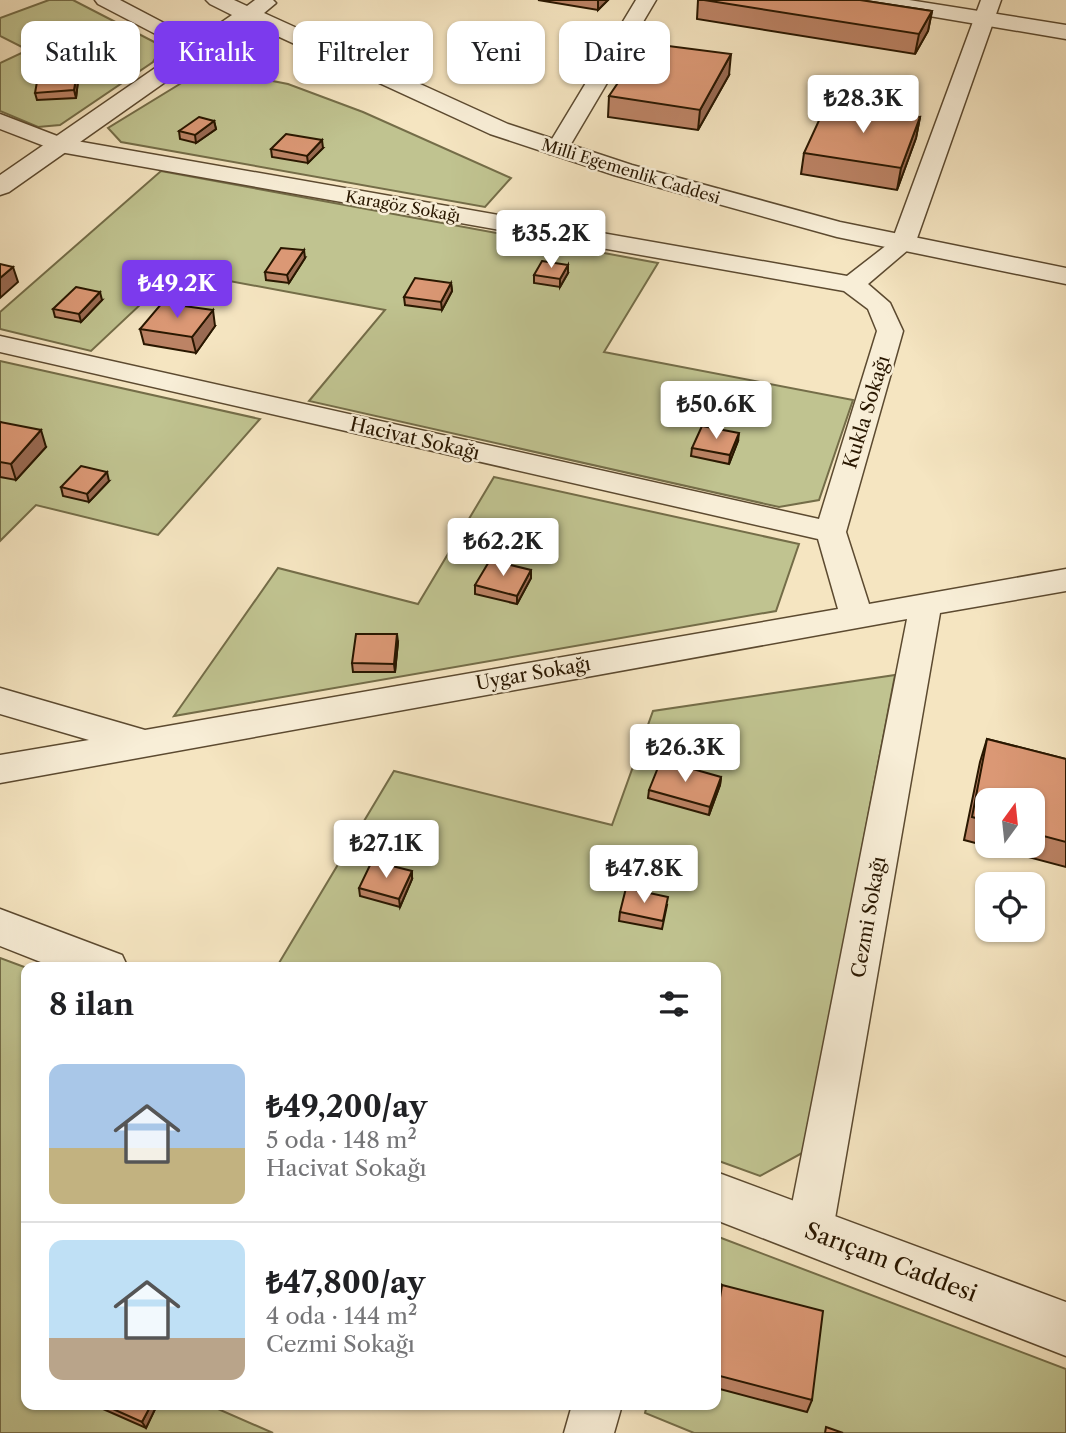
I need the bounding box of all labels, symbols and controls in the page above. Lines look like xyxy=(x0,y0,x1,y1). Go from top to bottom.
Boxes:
chip: Satılık xyxy=(21,21,140,84)
chip: Kiralık xyxy=(154,21,279,84)
chip: Filtreler xyxy=(293,21,433,84)
chip: Yeni xyxy=(447,21,545,84)
chip: Daire xyxy=(559,21,670,84)
pin: ₺28.3K xyxy=(806,76,920,135)
text: ₺28.3K xyxy=(824,84,902,112)
street label: Milli Egemenlik Caddesi xyxy=(539,134,723,208)
street label: Karagöz Sokağı xyxy=(344,186,462,226)
pin: ₺35.2K xyxy=(494,210,608,270)
text: ₺35.2K xyxy=(512,219,590,247)
pin: ₺49.2K xyxy=(120,260,234,320)
text: ₺49.2K xyxy=(138,269,216,297)
street label: Kukla Sokağı xyxy=(838,353,895,472)
pin: ₺50.6K xyxy=(659,382,773,441)
text: ₺50.6K xyxy=(677,390,755,418)
street label: Hacivat Sokağı xyxy=(348,412,482,465)
pin: ₺62.2K xyxy=(446,518,560,578)
text: ₺62.2K xyxy=(464,527,542,555)
street label: Uygar Sokağı xyxy=(474,652,593,695)
pin: ₺26.3K xyxy=(628,724,742,784)
text: ₺26.3K xyxy=(646,733,724,761)
north arrow xyxy=(975,788,1045,858)
map controls xyxy=(975,788,1045,942)
pin: ₺27.1K xyxy=(329,820,443,880)
text: ₺27.1K xyxy=(350,829,422,857)
pin: ₺47.8K xyxy=(587,846,701,905)
text: ₺47.8K xyxy=(606,854,682,882)
street label: Cezmi Sokağı xyxy=(846,854,891,980)
button: locate xyxy=(975,872,1045,942)
icon: filters xyxy=(655,985,693,1023)
text: 8 ilan xyxy=(49,986,134,1023)
text: ₺49,200/ay xyxy=(266,1088,427,1125)
icon: home xyxy=(105,1092,189,1176)
text: 5 oda · 148 m² xyxy=(266,1126,417,1154)
text: Hacivat Sokağı xyxy=(266,1154,426,1182)
street label: Sarıçam Caddesi xyxy=(801,1216,981,1308)
text: ₺47,800/ay xyxy=(266,1264,425,1301)
icon: home xyxy=(105,1268,189,1352)
text: 4 oda · 144 m² xyxy=(266,1302,417,1330)
text: Cezmi Sokağı xyxy=(266,1330,415,1358)

